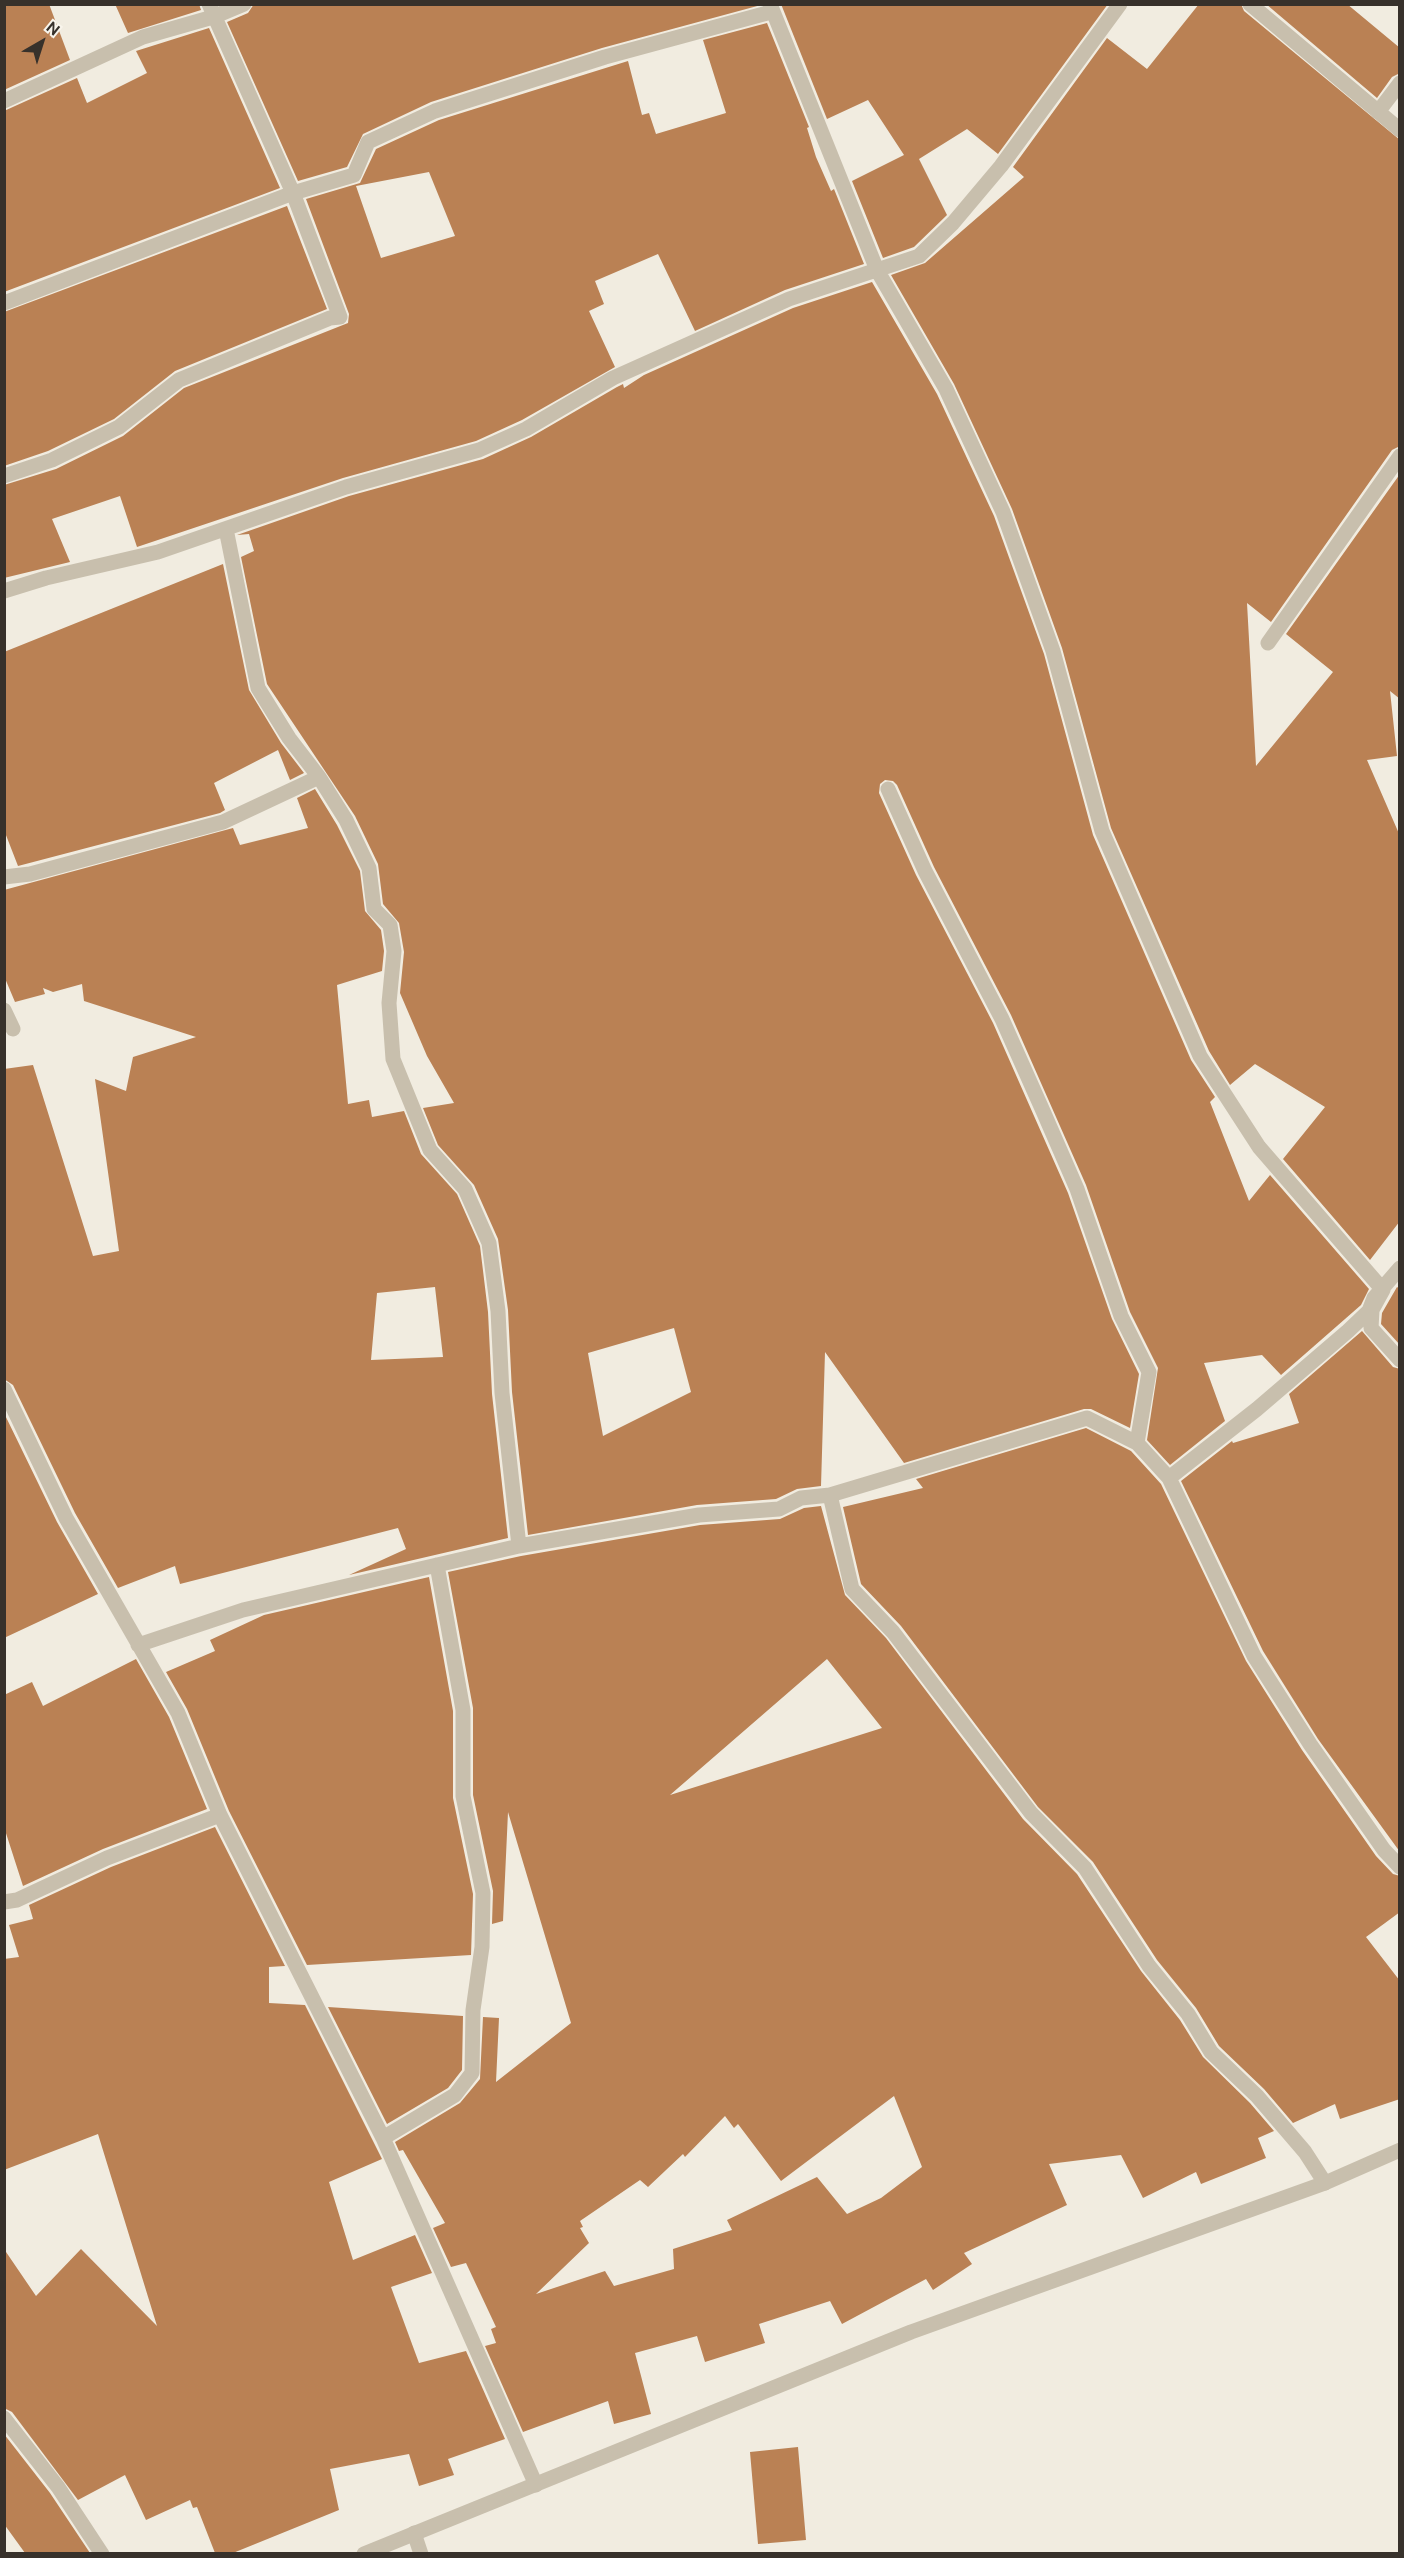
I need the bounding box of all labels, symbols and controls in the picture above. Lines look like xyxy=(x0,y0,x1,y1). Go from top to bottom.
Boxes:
north arrow xyxy=(12,12,72,72)
text: N xyxy=(43,17,64,39)

